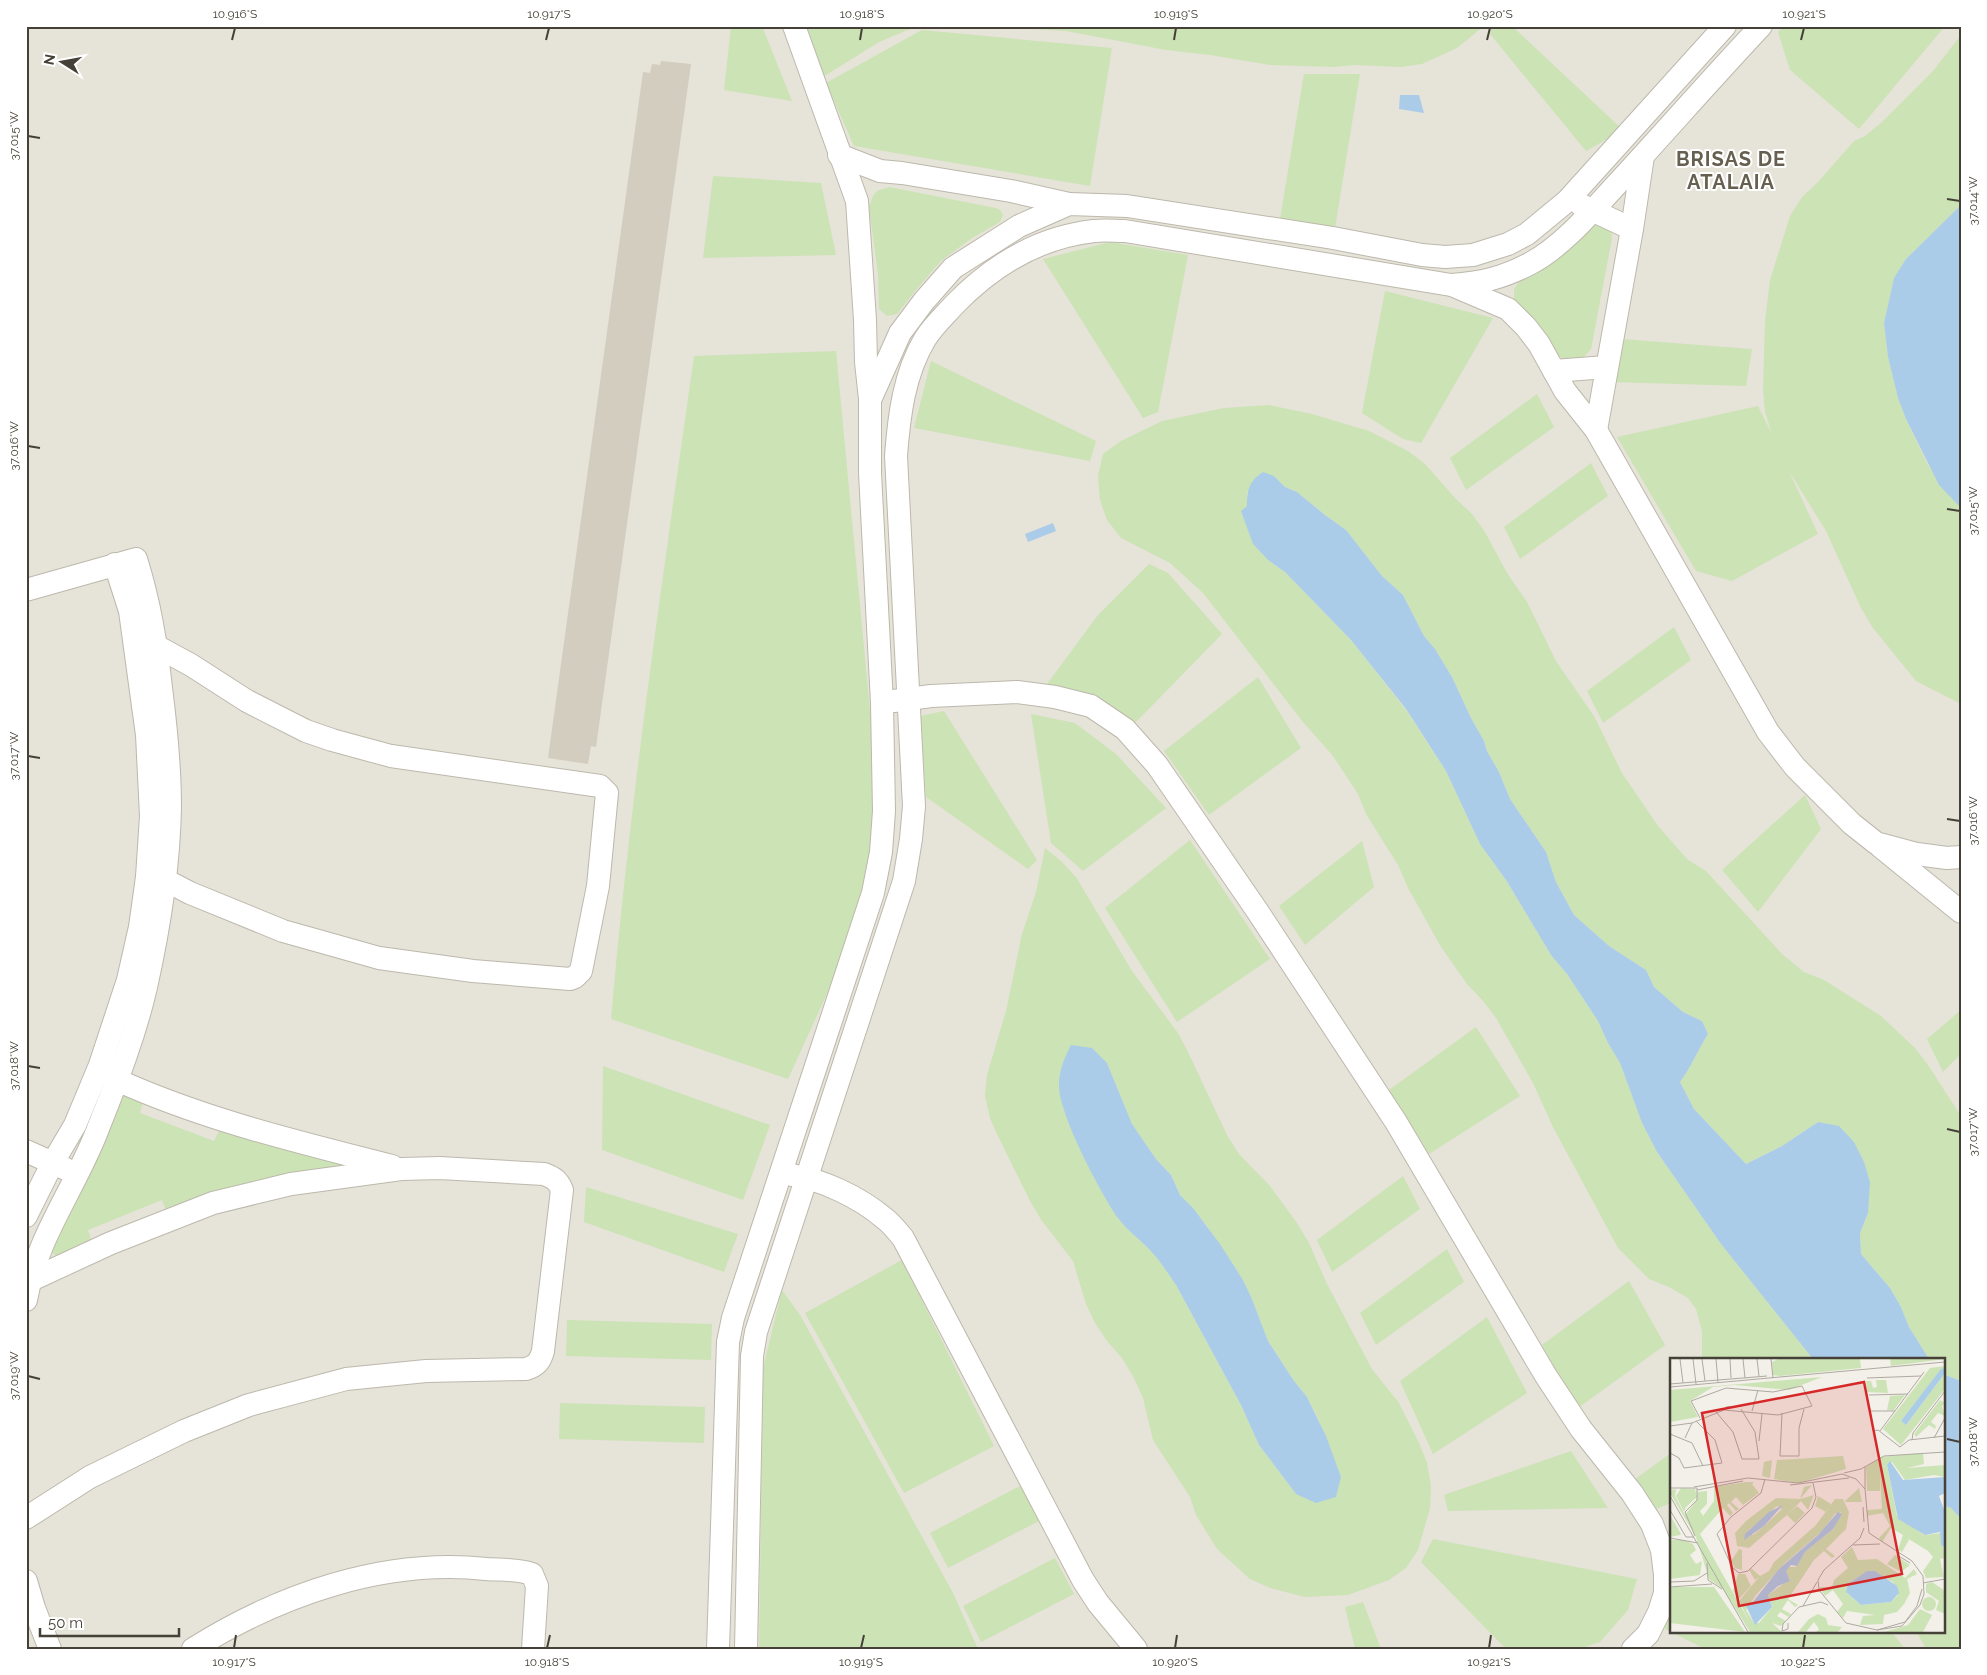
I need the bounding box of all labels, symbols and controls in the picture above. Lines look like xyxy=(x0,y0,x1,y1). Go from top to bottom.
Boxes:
text: 10.916°S xyxy=(213,7,257,21)
text: 10.917°S xyxy=(527,7,571,21)
text: 10.918°S xyxy=(840,7,884,21)
text: 10.919°S xyxy=(1154,7,1198,21)
text: 10.920°S xyxy=(1467,7,1513,21)
text: 10.921°S xyxy=(1782,7,1826,21)
north arrow xyxy=(38,38,88,88)
text: N xyxy=(40,53,58,66)
text: 37.015°W xyxy=(7,111,21,161)
district label: BRISAS DE ATALAIA xyxy=(1676,147,1786,194)
text: 37.014°W xyxy=(1966,176,1980,225)
text: 37.016°W xyxy=(7,421,21,471)
text: 37.015°W xyxy=(1966,486,1980,536)
text: 37.017°W xyxy=(7,731,21,780)
text: 37.016°W xyxy=(1966,796,1980,846)
text: 37.018°W xyxy=(7,1041,21,1091)
text: 37.017°W xyxy=(1966,1107,1980,1156)
text: 37.019°W xyxy=(7,1351,21,1401)
inset map xyxy=(1670,1358,1944,1632)
text: 37.018°W xyxy=(1966,1417,1980,1467)
scale bar xyxy=(40,1605,179,1637)
text: 50 m xyxy=(48,1614,83,1632)
text: 10.917°S xyxy=(212,1655,256,1669)
text: 10.918°S xyxy=(525,1655,569,1669)
text: 10.919°S xyxy=(839,1655,883,1669)
text: 10.920°S xyxy=(1152,1655,1198,1669)
text: 10.921°S xyxy=(1467,1655,1511,1669)
text: 10.922°S xyxy=(1781,1655,1825,1669)

